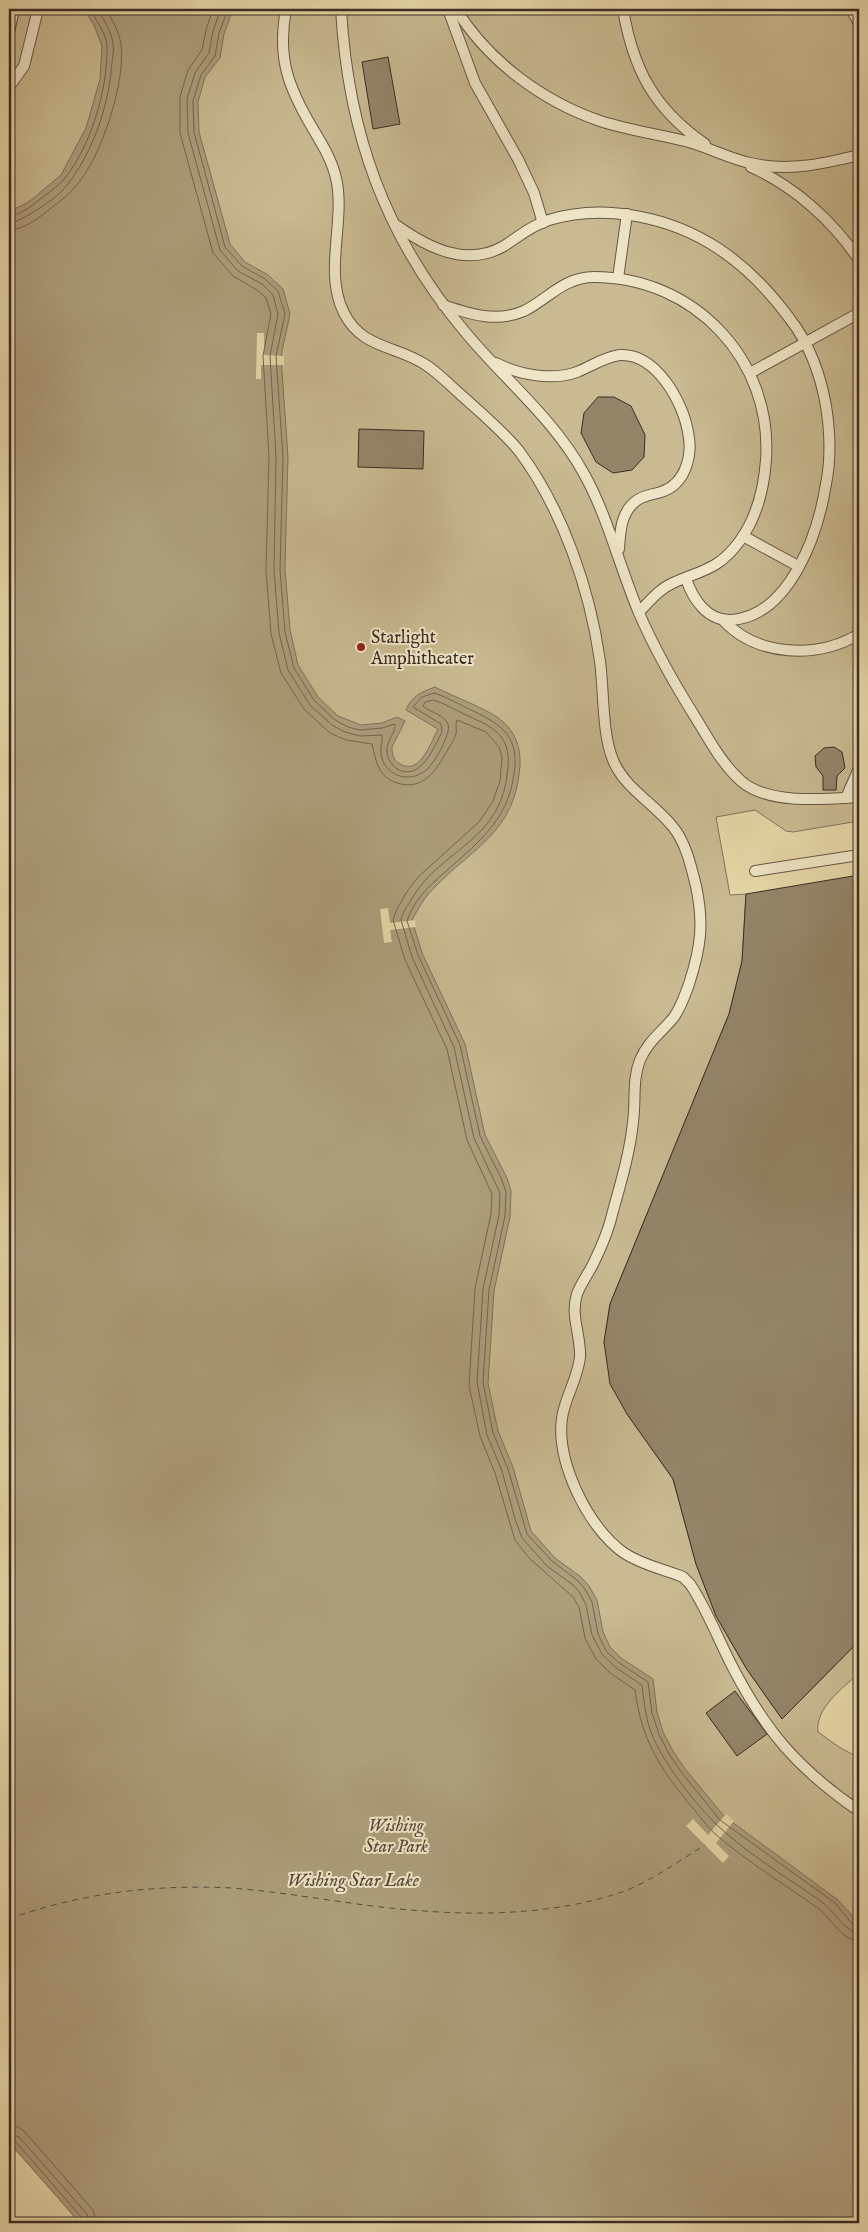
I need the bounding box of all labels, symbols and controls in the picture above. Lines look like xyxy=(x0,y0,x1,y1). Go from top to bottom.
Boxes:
place label: Starlight Amphitheater xyxy=(370,627,474,671)
marker: Starlight Amphitheater xyxy=(355,641,367,653)
park label: Wishing Star Park xyxy=(364,1815,428,1859)
water label: Wishing Star Lake xyxy=(287,1869,420,1893)

